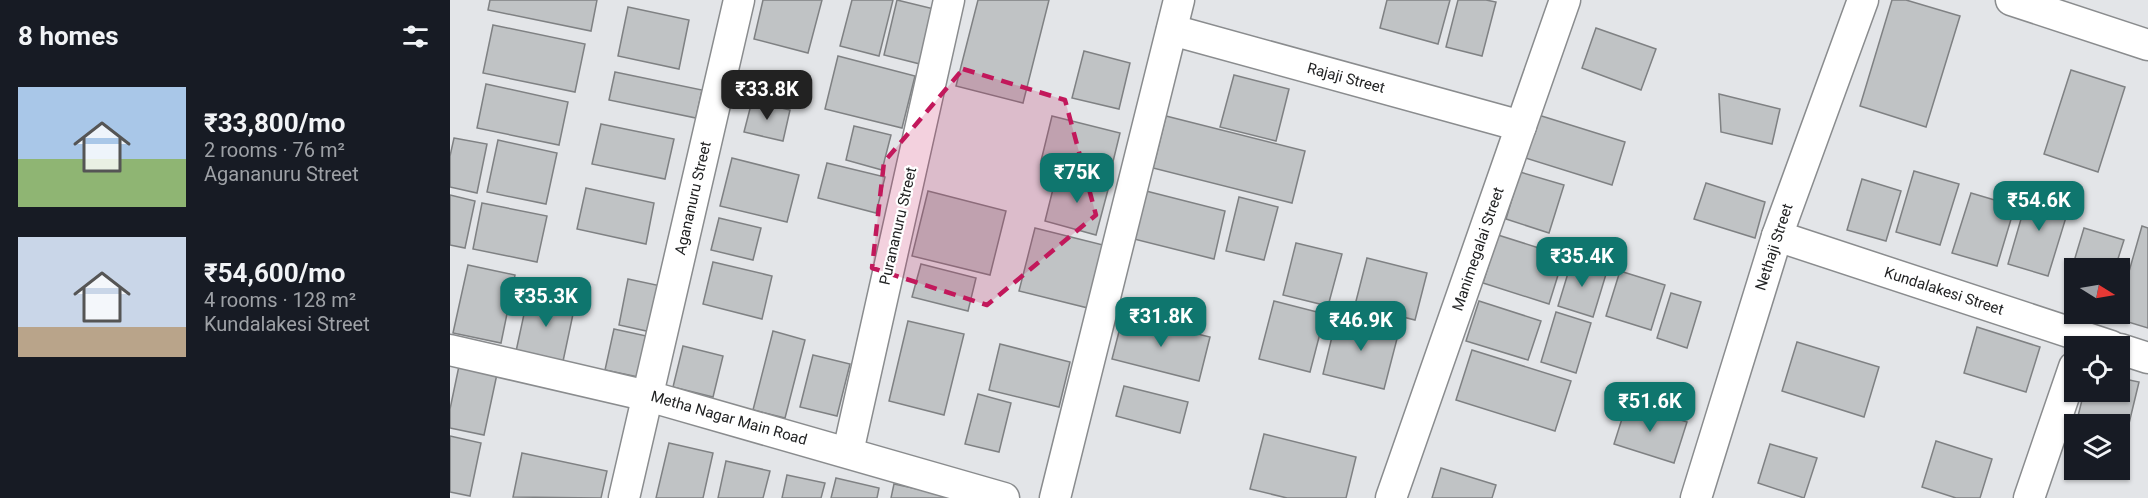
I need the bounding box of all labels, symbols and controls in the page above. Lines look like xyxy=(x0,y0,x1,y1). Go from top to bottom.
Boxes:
icon: filters xyxy=(399,20,432,53)
text: 8 homes xyxy=(18,21,119,51)
street label: Rajaji Street xyxy=(1305,59,1387,97)
pin: ₹33.8K xyxy=(718,70,816,121)
text: ₹33.8K xyxy=(735,77,799,101)
text: ₹33,800/mo xyxy=(204,108,346,138)
icon: home xyxy=(66,111,138,183)
text: 2 rooms · 76 m² xyxy=(204,138,345,162)
street label: Agananuru Street xyxy=(671,139,715,257)
pin: ₹75K xyxy=(1041,153,1113,204)
text: ₹75K xyxy=(1054,160,1100,184)
text: Agananuru Street xyxy=(204,162,359,186)
street label: Purananuru Street xyxy=(876,165,920,287)
pin: ₹54.6K xyxy=(1990,181,2088,232)
street label: Manimegalai Street xyxy=(1448,185,1508,313)
text: ₹54.6K xyxy=(2007,188,2071,212)
street label: Nethaji Street xyxy=(1751,201,1797,293)
pin: ₹35.4K xyxy=(1533,237,1631,288)
text: ₹35.4K xyxy=(1550,244,1614,268)
text: ₹54,600/mo xyxy=(204,258,346,288)
north arrow xyxy=(2064,258,2130,324)
map controls xyxy=(2064,258,2130,480)
icon: home xyxy=(66,261,138,333)
street label: Kundalakesi Street xyxy=(1882,263,2006,319)
pin: ₹35.3K xyxy=(497,277,595,328)
text: ₹35.3K xyxy=(514,284,578,308)
text: 4 rooms · 128 m² xyxy=(204,288,356,312)
pin: ₹31.8K xyxy=(1112,297,1210,348)
pin: ₹46.9K xyxy=(1312,301,1410,352)
text: ₹31.8K xyxy=(1129,304,1193,328)
text: ₹46.9K xyxy=(1329,308,1393,332)
text: Kundalakesi Street xyxy=(204,312,370,336)
button: locate xyxy=(2064,336,2130,402)
pin: ₹51.6K xyxy=(1601,382,1699,433)
street label: Metha Nagar Main Road xyxy=(649,387,809,449)
text: ₹51.6K xyxy=(1618,389,1682,413)
button: layers xyxy=(2064,414,2130,480)

